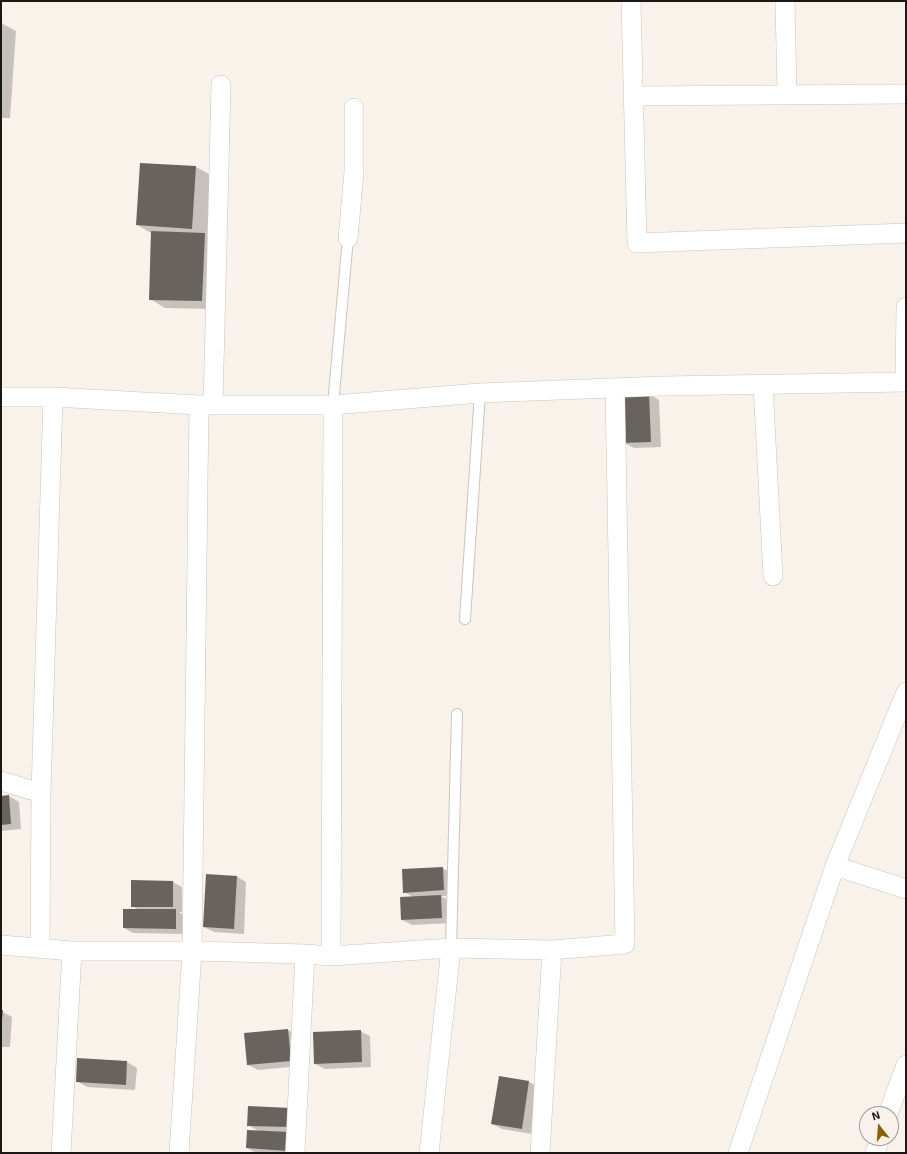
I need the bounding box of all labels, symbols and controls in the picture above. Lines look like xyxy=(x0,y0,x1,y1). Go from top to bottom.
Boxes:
north arrow xyxy=(859,1106,899,1146)
text: N xyxy=(870,1108,881,1122)

